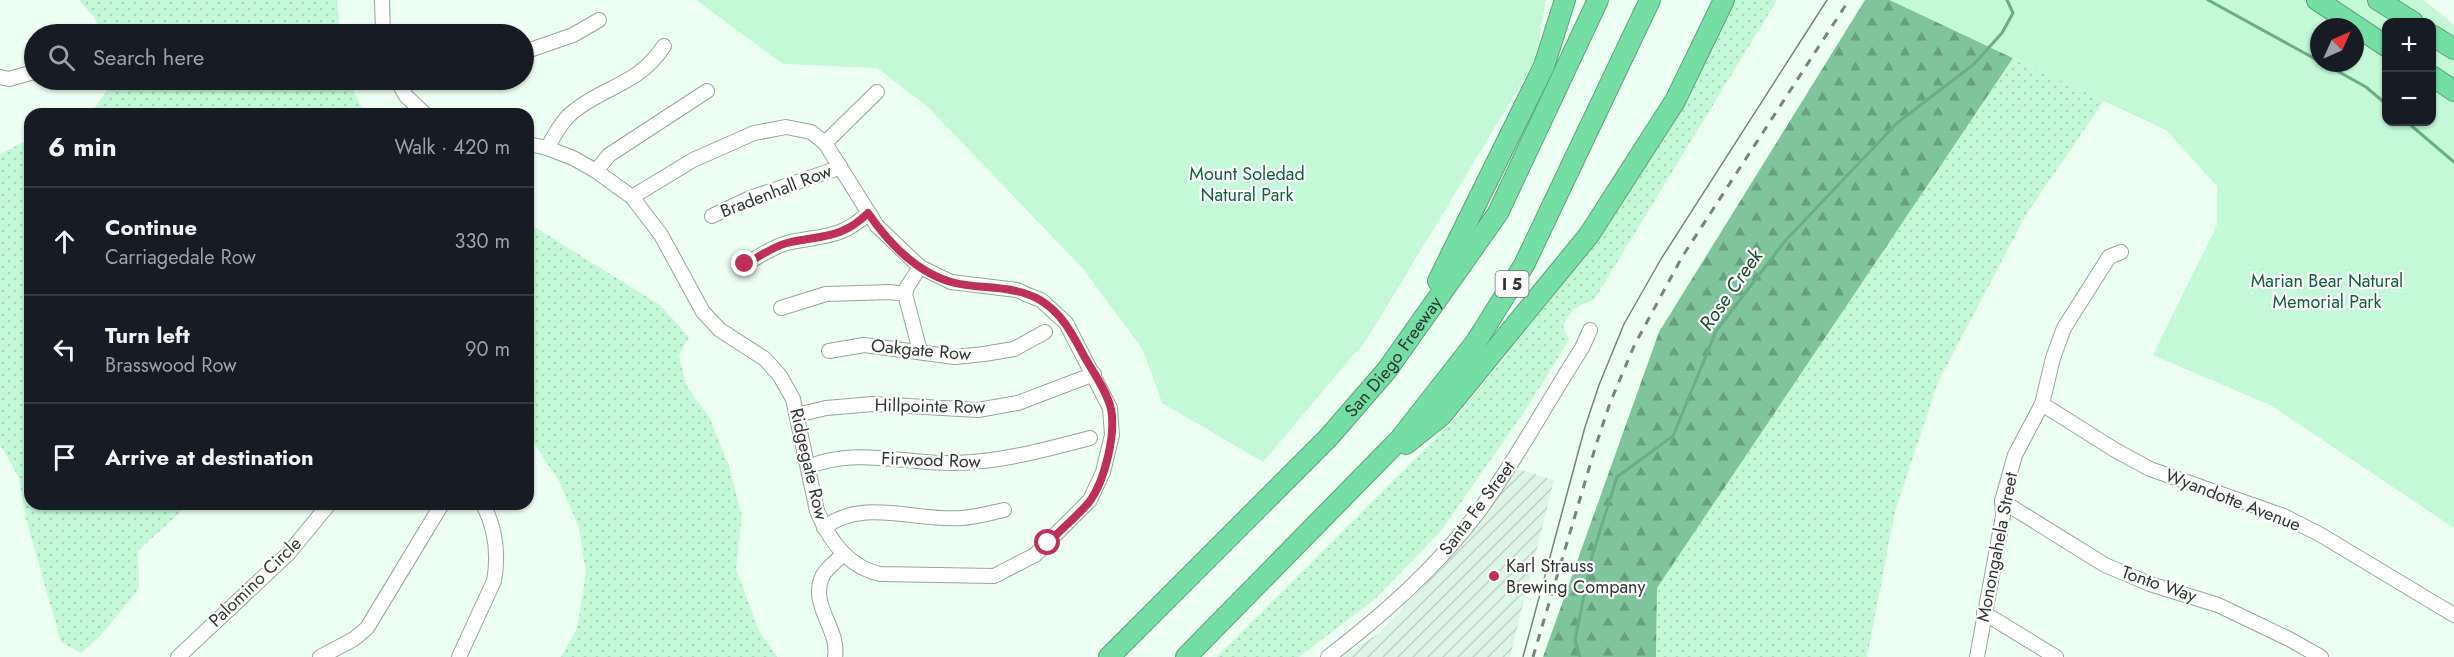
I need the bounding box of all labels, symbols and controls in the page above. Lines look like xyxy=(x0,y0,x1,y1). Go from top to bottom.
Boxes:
north arrow xyxy=(2310,18,2364,72)
map controls xyxy=(2382,18,2436,126)
button: + xyxy=(2382,18,2436,72)
search box xyxy=(24,24,534,90)
icon: search xyxy=(45,41,78,74)
text: Search here xyxy=(93,41,204,73)
button: − xyxy=(2382,72,2436,126)
text: 6 min xyxy=(48,128,117,166)
text: Walk · 420 m xyxy=(395,133,510,162)
street label: Bradenhall Row xyxy=(716,158,836,224)
park label: Mount Soledad Natural Park xyxy=(1189,161,1305,208)
text: Continue xyxy=(105,211,197,243)
icon: ahead xyxy=(48,225,81,258)
text: 330 m xyxy=(455,227,510,256)
water label: Rose Creek xyxy=(1692,242,1771,337)
text: Carriagedale Row xyxy=(105,243,256,272)
route end xyxy=(731,250,757,276)
park label: Marian Bear Natural Memorial Park xyxy=(2251,268,2403,315)
road number: I 5 xyxy=(1496,271,1528,297)
street label: San Diego Freeway xyxy=(1338,291,1448,423)
text: Turn left xyxy=(105,319,190,351)
icon: left xyxy=(48,333,81,366)
street label: Oakgate Row xyxy=(870,333,973,367)
text: 90 m xyxy=(465,335,510,364)
text: Brasswood Row xyxy=(105,351,237,380)
street label: Hillpointe Row xyxy=(874,392,986,420)
street label: Ridgegate Row xyxy=(783,405,835,523)
icon: arrive xyxy=(48,441,81,474)
text: Arrive at destination xyxy=(105,441,314,473)
street label: Firwood Row xyxy=(881,445,982,475)
street label: Santa Fe Street xyxy=(1433,455,1522,561)
street label: Wyandotte Avenue xyxy=(2161,462,2305,538)
street label: Monongahela Street xyxy=(1970,469,2024,624)
route start xyxy=(1034,529,1060,555)
street label: Palomino Circle xyxy=(203,531,307,633)
place label: Karl Strauss Brewing Company xyxy=(1506,553,1645,600)
street label: Tonto Way xyxy=(2118,559,2200,609)
marker: Karl Strauss Brewing Company xyxy=(1487,569,1501,583)

